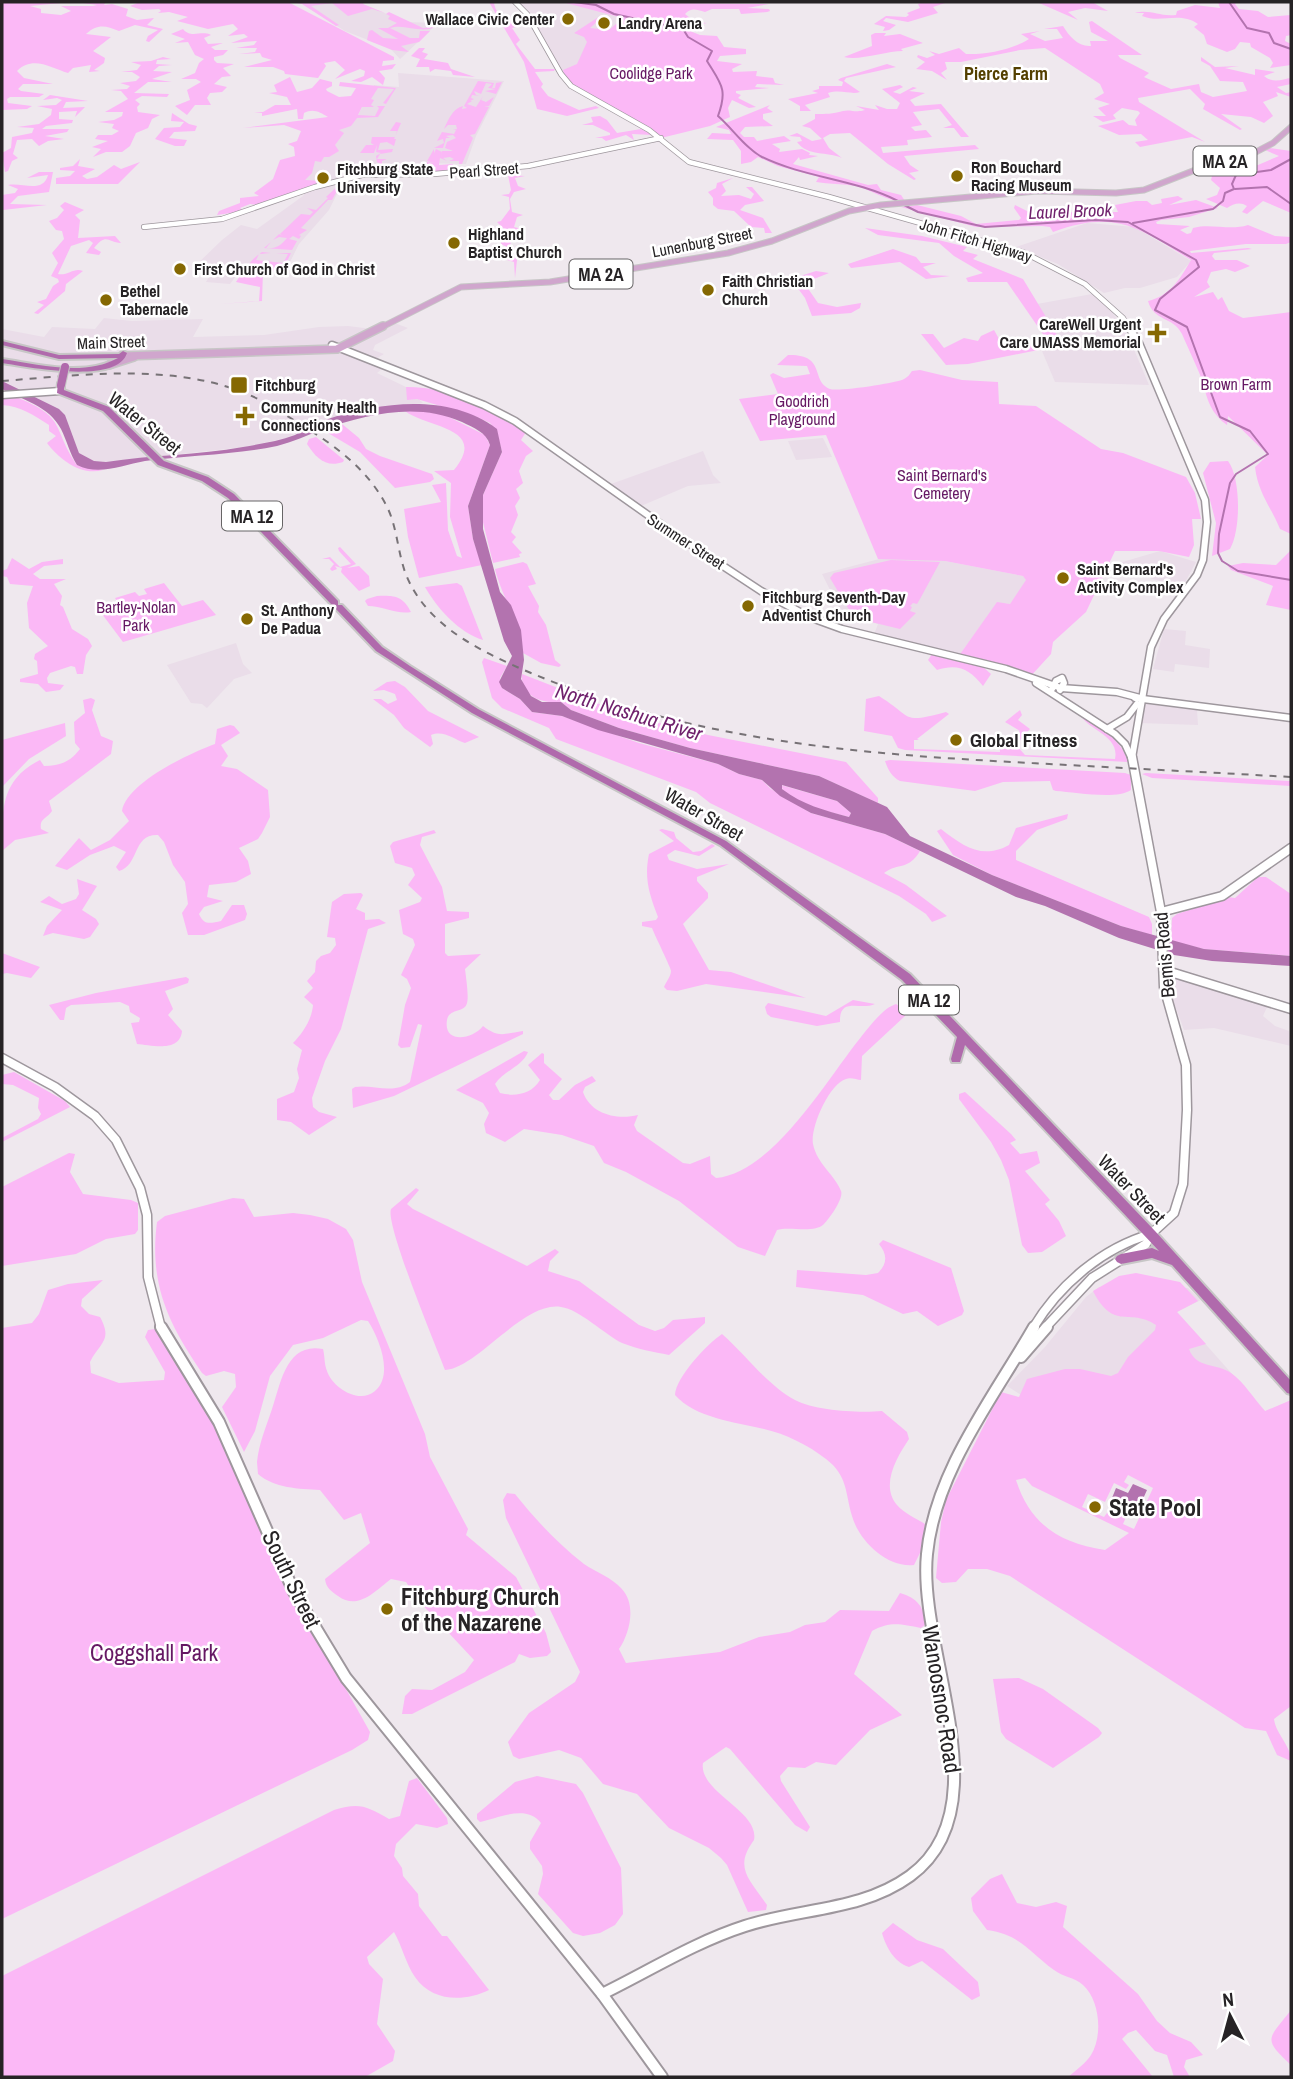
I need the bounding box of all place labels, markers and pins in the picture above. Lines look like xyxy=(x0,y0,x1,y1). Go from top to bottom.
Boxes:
place label: Wallace Civic Center xyxy=(425,8,555,30)
marker: Wallace Civic Center xyxy=(560,11,576,27)
place label: Landry Arena xyxy=(618,12,703,34)
marker: Landry Arena xyxy=(596,15,612,31)
place label: Ron Bouchard Racing Museum xyxy=(971,156,1072,196)
place label: Fitchburg State University xyxy=(337,158,433,198)
marker: Ron Bouchard Racing Museum xyxy=(949,168,965,184)
marker: Fitchburg State University xyxy=(315,170,331,186)
place label: Highland Baptist Church xyxy=(468,223,562,263)
marker: Highland Baptist Church xyxy=(446,235,462,251)
place label: First Church of God in Christ xyxy=(194,258,375,280)
marker: First Church of God in Christ xyxy=(172,261,188,277)
place label: Faith Christian Church xyxy=(722,270,813,310)
place label: Bethel Tabernacle xyxy=(120,280,188,320)
marker: Faith Christian Church xyxy=(700,282,716,298)
marker: Bethel Tabernacle xyxy=(98,292,114,308)
place label: CareWell Urgent Care UMASS Memorial xyxy=(1000,313,1142,353)
marker: CareWell Urgent Care UMASS Memorial xyxy=(1147,323,1167,343)
place label: Fitchburg xyxy=(255,374,316,396)
marker: Fitchburg xyxy=(229,375,249,395)
place label: Community Health Connections xyxy=(261,396,377,436)
marker: Community Health Connections xyxy=(235,406,255,426)
place label: Saint Bernard's Activity Complex xyxy=(1077,558,1184,598)
marker: Saint Bernard's Activity Complex xyxy=(1055,570,1071,586)
place label: Fitchburg Seventh-Day Adventist Church xyxy=(762,586,906,626)
marker: Fitchburg Seventh-Day Adventist Church xyxy=(740,598,756,614)
place label: St. Anthony De Padua xyxy=(261,599,335,639)
marker: St. Anthony De Padua xyxy=(239,611,255,627)
place label: Global Fitness xyxy=(970,727,1077,753)
marker: Global Fitness xyxy=(948,732,964,748)
place label: State Pool xyxy=(1109,1492,1201,1523)
marker: State Pool xyxy=(1087,1499,1103,1515)
place label: Fitchburg Church of the Nazarene xyxy=(401,1581,559,1638)
marker: Fitchburg Church of the Nazarene xyxy=(379,1601,395,1617)

